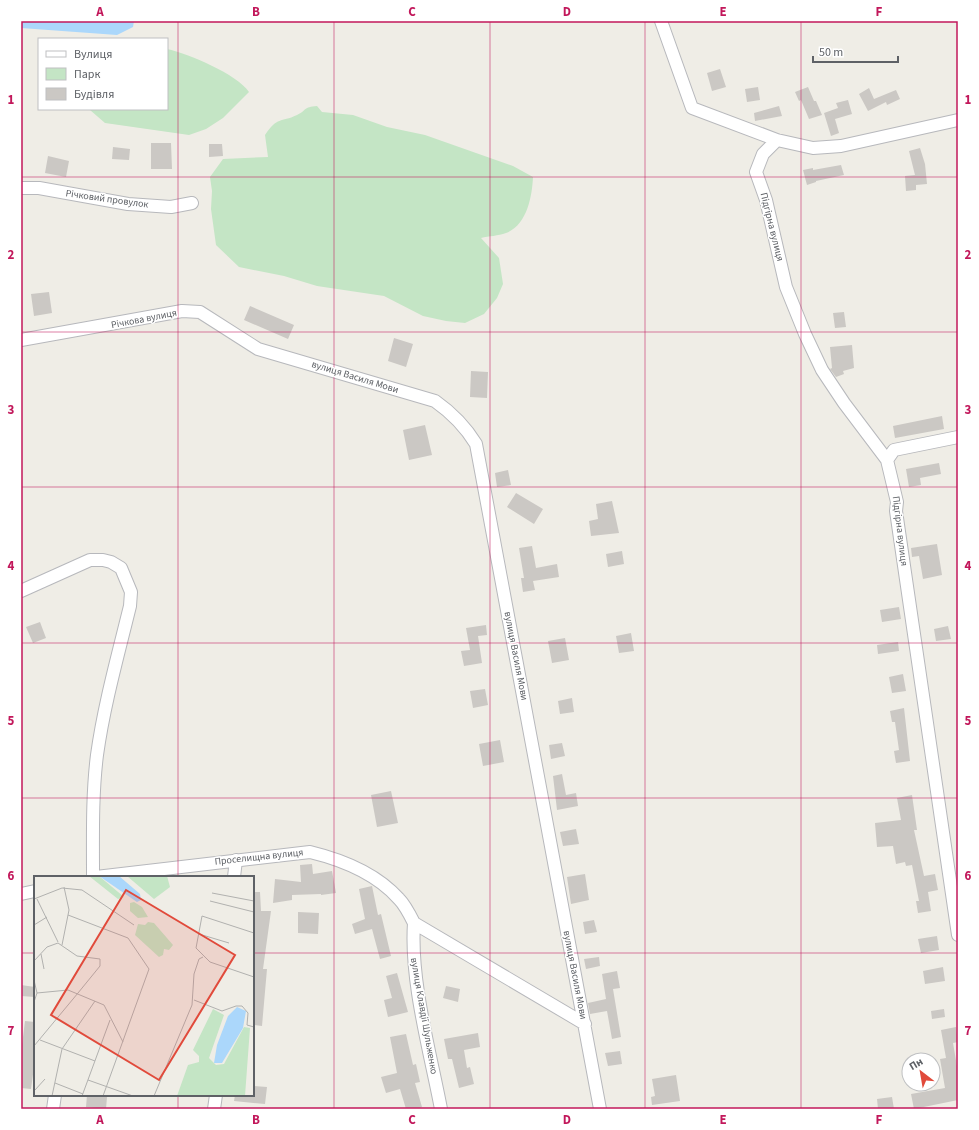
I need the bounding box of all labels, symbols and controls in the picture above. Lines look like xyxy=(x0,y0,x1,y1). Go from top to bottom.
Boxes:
text: A xyxy=(95,3,104,21)
text: B xyxy=(252,3,260,21)
text: C xyxy=(408,3,416,21)
text: D xyxy=(563,3,571,21)
text: E xyxy=(719,3,727,21)
text: F xyxy=(876,3,883,21)
legend xyxy=(38,38,168,110)
scale bar xyxy=(813,38,898,64)
text: 50 m xyxy=(819,44,843,61)
text: Вулиця xyxy=(74,46,112,63)
text: Парк xyxy=(74,66,100,83)
text: Будівля xyxy=(74,86,114,103)
text: 1 xyxy=(8,91,15,109)
text: 1 xyxy=(965,91,972,109)
street label: Річковий провулок xyxy=(65,186,149,212)
street label: Підгірна вулиця xyxy=(757,191,787,263)
text: 2 xyxy=(8,246,15,264)
text: 2 xyxy=(965,246,972,264)
street label: Річкова вулиця xyxy=(110,306,178,332)
street label: вулиця Василя Мови xyxy=(310,357,400,397)
text: 3 xyxy=(8,401,15,419)
text: 3 xyxy=(965,401,972,419)
street label: Підгірна вулиця xyxy=(889,495,911,567)
text: 4 xyxy=(8,557,15,575)
text: 4 xyxy=(965,557,972,575)
street label: вулиця Василя Мови xyxy=(501,610,531,702)
text: 5 xyxy=(8,712,15,730)
text: 5 xyxy=(965,712,972,730)
street label: Проселищна вулиця xyxy=(214,845,304,869)
text: 6 xyxy=(8,867,15,885)
text: 6 xyxy=(965,867,972,885)
inset map xyxy=(34,876,254,1096)
street label: вулиця Василя Мови xyxy=(560,929,590,1021)
street label: вулиця Клавдії Шульженко xyxy=(407,957,441,1075)
text: 7 xyxy=(8,1022,15,1040)
text: 7 xyxy=(965,1022,972,1040)
north arrow xyxy=(901,1052,941,1092)
text: Пн xyxy=(906,1054,926,1074)
text: A xyxy=(95,1111,104,1129)
text: B xyxy=(252,1111,260,1129)
text: C xyxy=(408,1111,416,1129)
text: D xyxy=(563,1111,571,1129)
text: E xyxy=(719,1111,727,1129)
text: F xyxy=(876,1111,883,1129)

